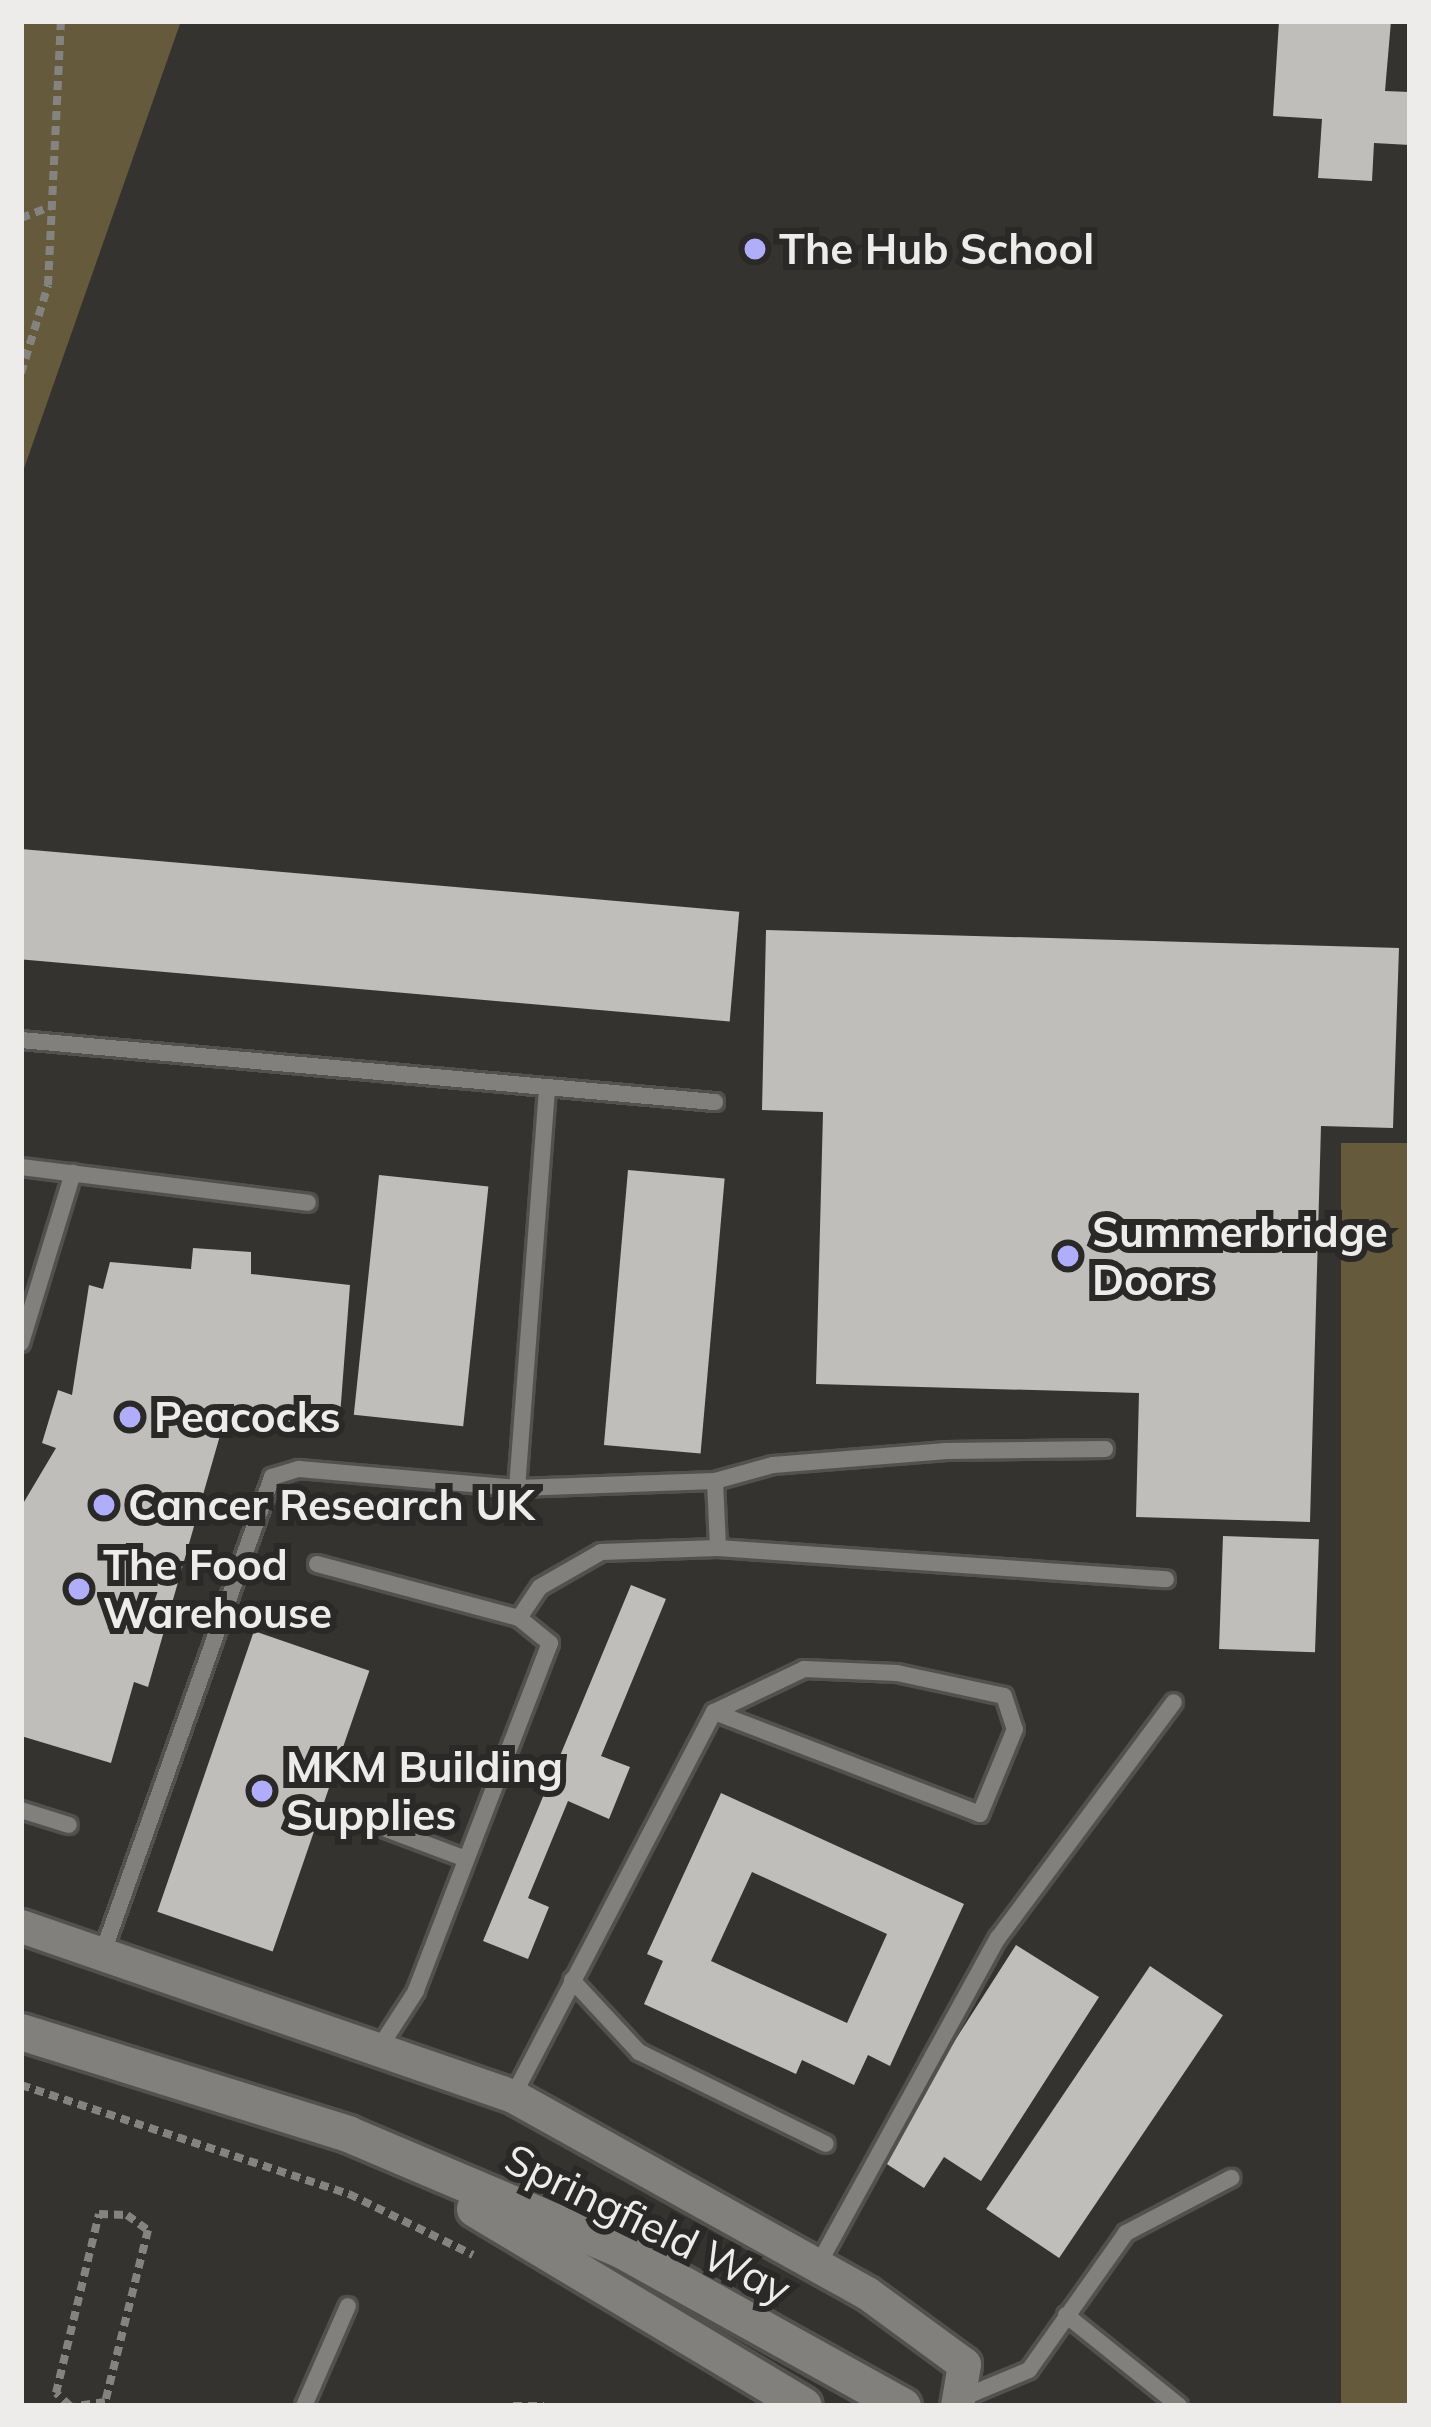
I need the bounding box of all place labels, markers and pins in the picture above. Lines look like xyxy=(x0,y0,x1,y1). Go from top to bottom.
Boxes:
place label: The Hub School xyxy=(779,224,1094,274)
marker: The Hub School xyxy=(742,236,768,262)
place label: Summerbridge Doors xyxy=(1092,1207,1388,1306)
marker: Summerbridge Doors xyxy=(1055,1243,1081,1269)
place label: Peacocks xyxy=(154,1392,341,1442)
marker: Peacocks xyxy=(117,1404,143,1430)
place label: Cancer Research UK xyxy=(128,1480,534,1530)
marker: Cancer Research UK xyxy=(91,1492,117,1518)
place label: The Food Warehouse xyxy=(103,1540,332,1638)
marker: The Food Warehouse xyxy=(66,1576,92,1602)
place label: MKM Building Supplies xyxy=(286,1742,563,1840)
marker: MKM Building Supplies xyxy=(249,1778,275,1804)

